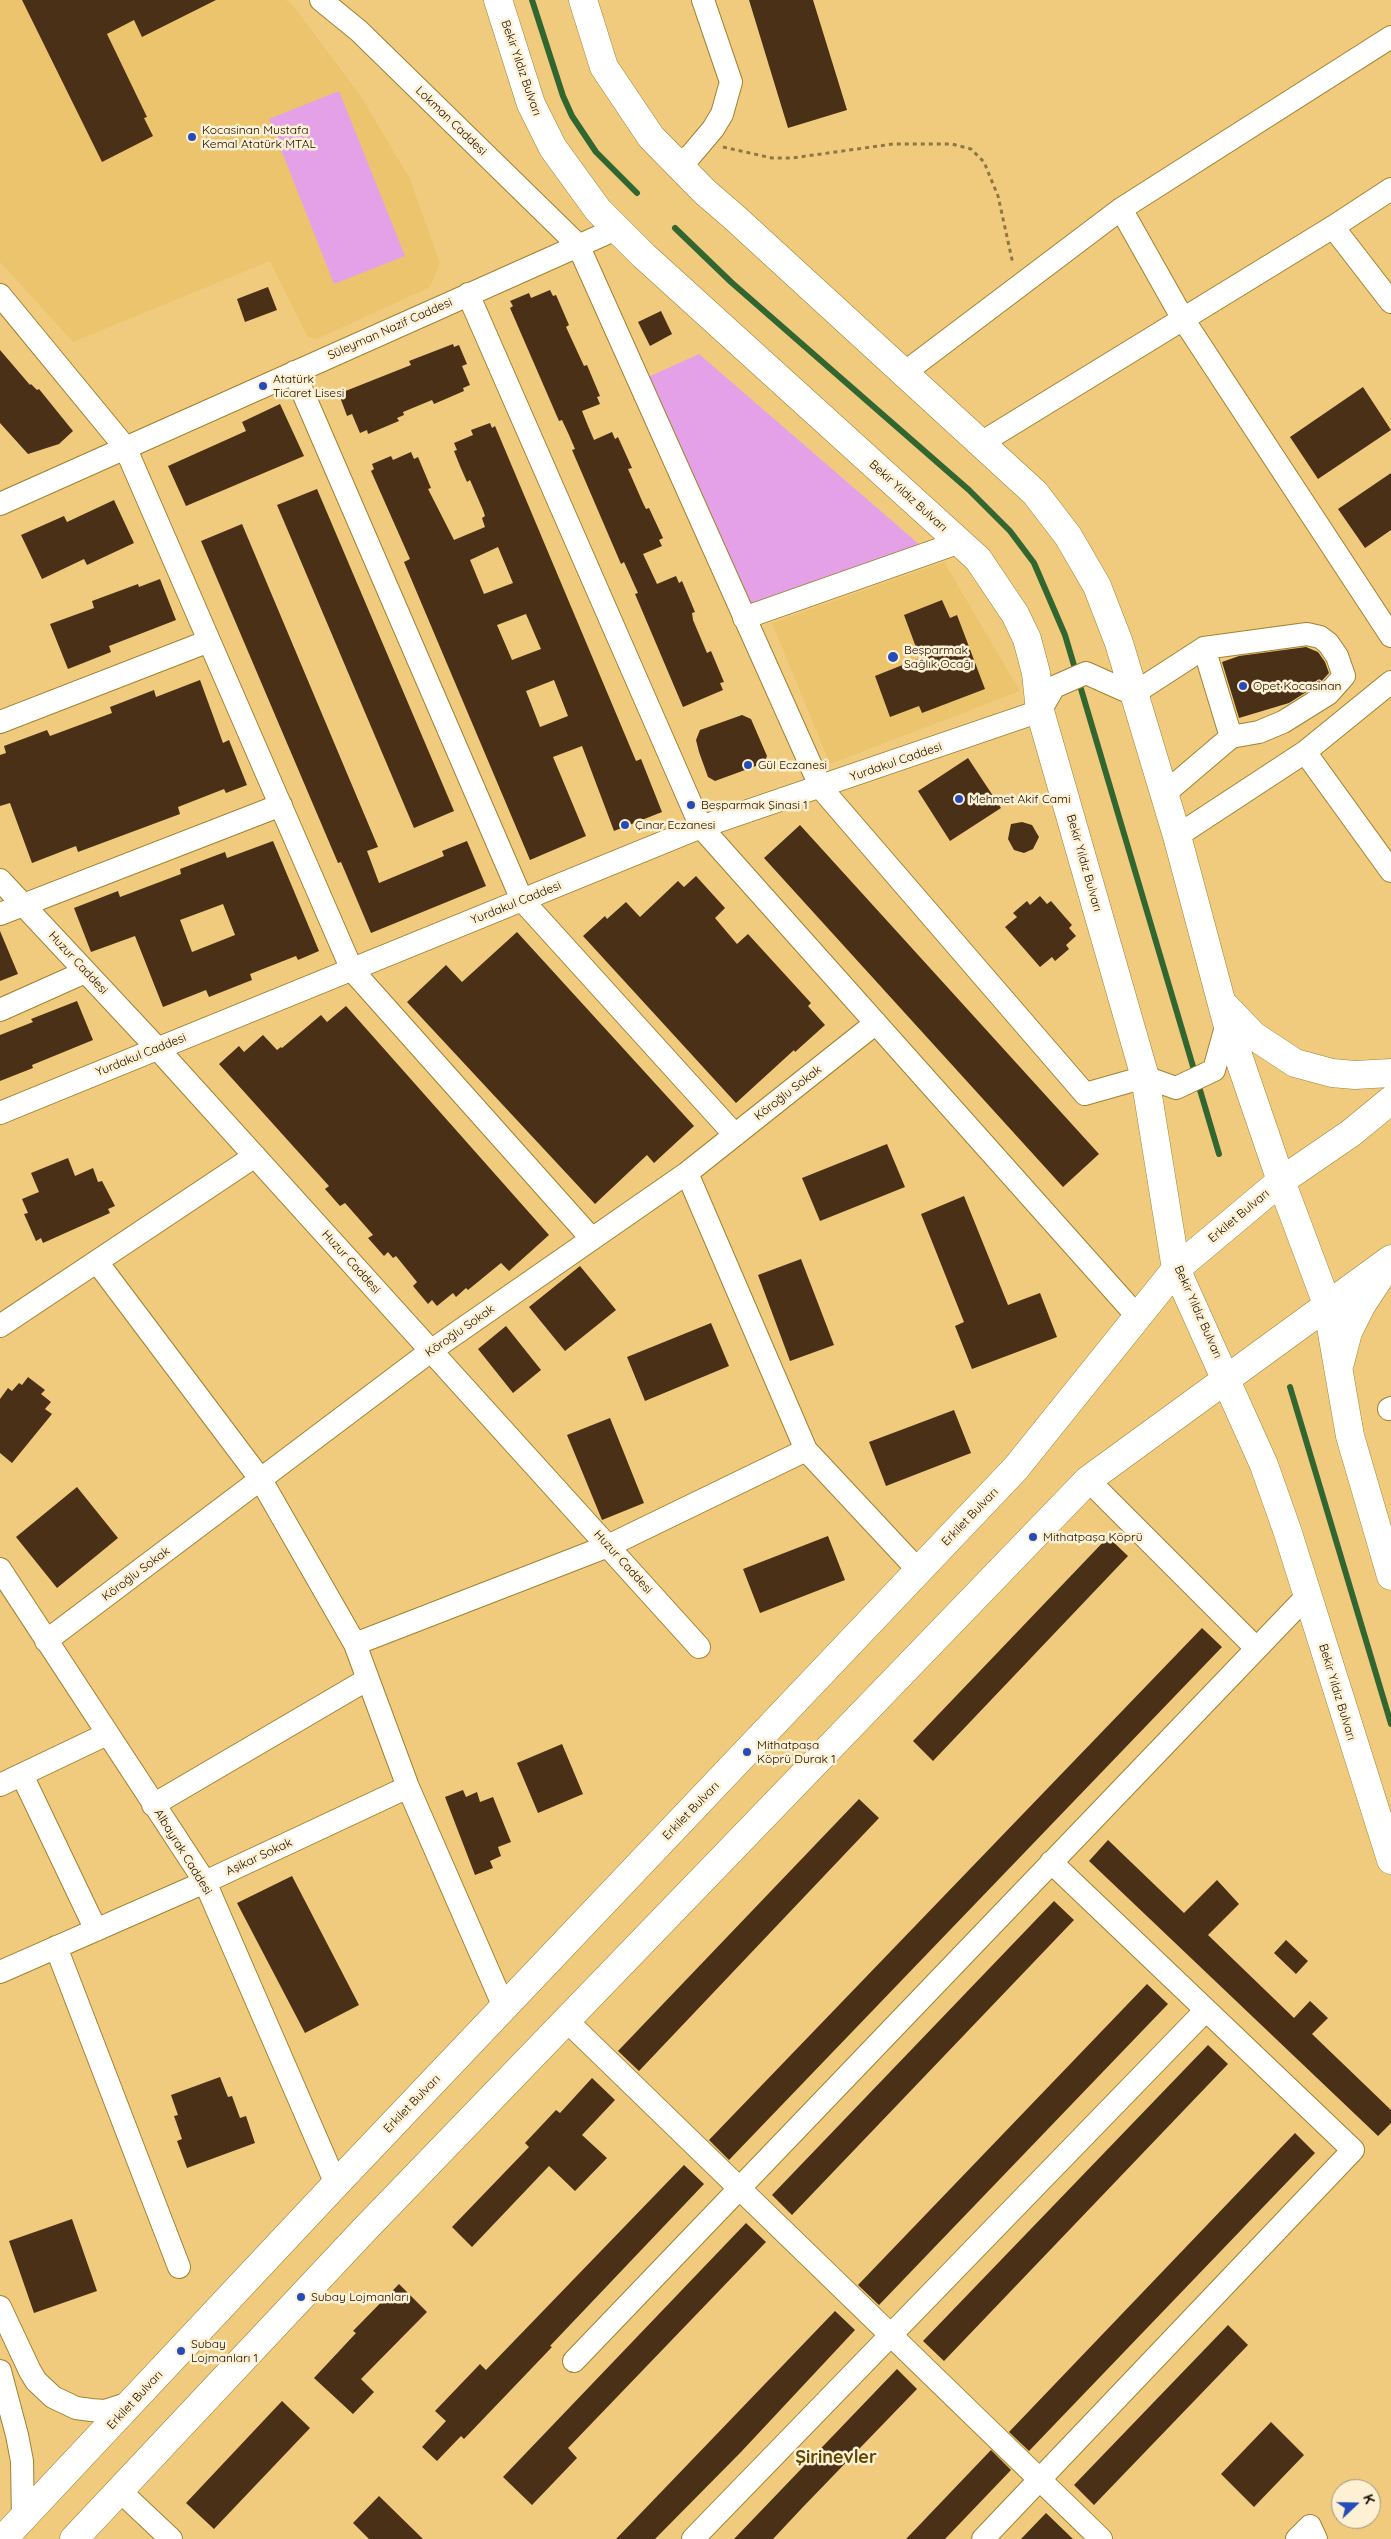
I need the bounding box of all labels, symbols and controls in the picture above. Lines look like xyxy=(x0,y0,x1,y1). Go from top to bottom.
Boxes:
street label: Bekir Yıldız Bulvarı xyxy=(498,18,544,118)
street label: Lokman Caddesi xyxy=(413,83,489,159)
place label: Kocasinan Mustafa Kemal Atatürk MTAL xyxy=(202,123,316,151)
marker: Kocasinan Mustafa Kemal Atatürk MTAL xyxy=(186,131,198,143)
street label: Süleyman Nazif Caddesi xyxy=(326,295,454,363)
place label: Atatürk Ticaret Lisesi xyxy=(273,372,344,400)
marker: Atatürk Ticaret Lisesi xyxy=(257,380,269,392)
street label: Bekir Yıldız Bulvarı xyxy=(866,457,950,535)
place label: Beşparmak Sağlık Ocağı xyxy=(904,643,973,671)
marker: Beşparmak Sağlık Ocağı xyxy=(886,650,900,664)
place label: Opet Kocasinan xyxy=(1253,679,1342,693)
marker: Opet Kocasinan xyxy=(1237,680,1249,692)
street label: Yurdakul Caddesi xyxy=(848,740,944,784)
place label: Gül Eczanesi xyxy=(758,758,827,772)
marker: Gül Eczanesi xyxy=(742,759,754,771)
place label: Mehmet Akif Cami xyxy=(969,792,1071,806)
marker: Mehmet Akif Cami xyxy=(953,793,965,805)
place label: Beşparmak Şinasi 1 xyxy=(701,798,808,812)
marker: Beşparmak Şinasi 1 xyxy=(685,799,697,811)
street label: Bekir Yıldız Bulvarı xyxy=(1063,813,1105,913)
place label: Çınar Eczanesi xyxy=(635,818,715,832)
marker: Çınar Eczanesi xyxy=(619,819,631,831)
street label: Yurdakul Caddesi xyxy=(469,878,563,928)
street label: Huzur Caddesi xyxy=(45,929,111,997)
street label: Yurdakul Caddesi xyxy=(94,1030,188,1080)
street label: Köroğlu Sokak xyxy=(752,1062,824,1124)
street label: Erkilet Bulvarı xyxy=(1206,1186,1272,1246)
street label: Huzur Caddesi xyxy=(319,1227,383,1297)
street label: Bekir Yıldız Bulvarı xyxy=(1171,1263,1225,1361)
street label: Köroğlu Sokak xyxy=(423,1302,497,1360)
street label: Erkilet Bulvarı xyxy=(939,1485,1001,1549)
street label: Huzur Caddesi xyxy=(591,1527,655,1597)
place label: Mithatpaşa Köprü xyxy=(1043,1530,1143,1544)
marker: Mithatpaşa Köprü xyxy=(1027,1531,1039,1543)
street label: Köroğlu Sokak xyxy=(99,1544,173,1604)
street label: Bekir Yıldız Bulvarı xyxy=(1315,1642,1359,1742)
place label: Mithatpaşa Köprü Durak 1 xyxy=(757,1738,836,1766)
marker: Mithatpaşa Köprü Durak 1 xyxy=(741,1746,753,1758)
street label: Erkilet Bulvarı xyxy=(660,1779,722,1843)
street label: Albayrak Caddesi xyxy=(151,1807,215,1897)
street label: Aşikar Sokak xyxy=(224,1835,294,1879)
street label: Erkilet Bulvarı xyxy=(381,2072,443,2136)
place label: Subay Lojmanları xyxy=(311,2290,408,2304)
marker: Subay Lojmanları xyxy=(295,2291,307,2303)
place label: Subay Lojmanları 1 xyxy=(191,2337,258,2365)
marker: Subay Lojmanları 1 xyxy=(175,2345,187,2357)
street label: Erkilet Bulvarı xyxy=(104,2368,166,2432)
district label: Şirinevler xyxy=(795,2447,877,2469)
north arrow xyxy=(1331,2479,1381,2529)
text: K xyxy=(1359,2491,1379,2506)

